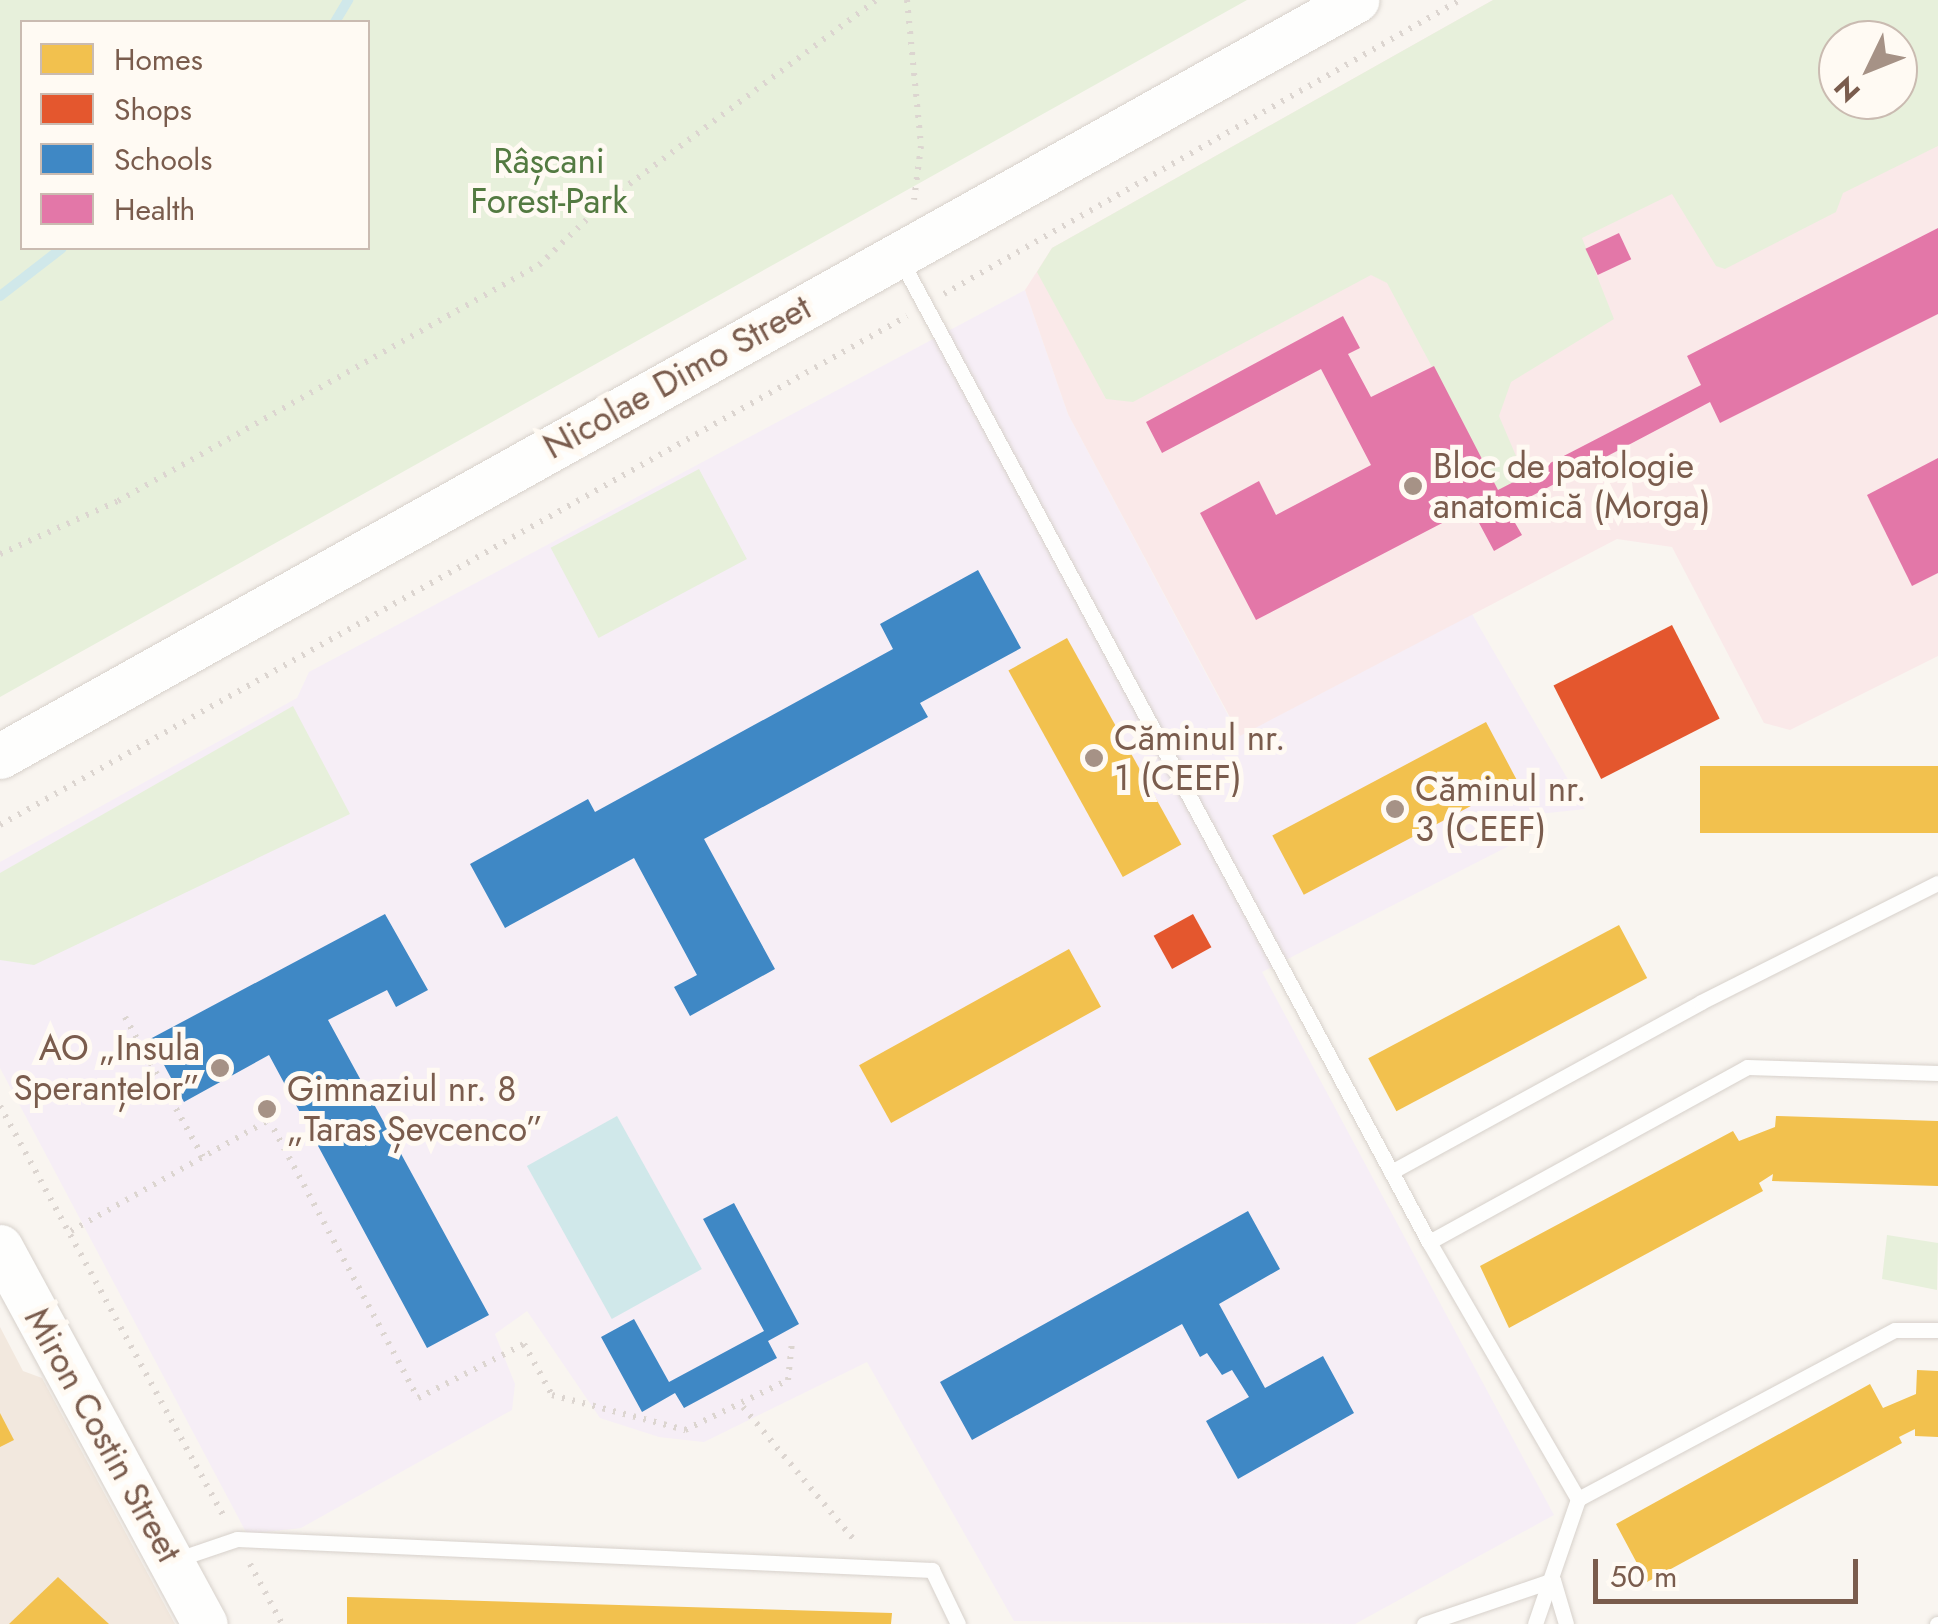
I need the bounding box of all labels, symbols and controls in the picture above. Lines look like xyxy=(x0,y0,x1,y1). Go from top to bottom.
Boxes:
legend xyxy=(20,20,370,250)
north arrow xyxy=(1818,20,1918,120)
text: Homes xyxy=(114,38,203,81)
text: N xyxy=(1825,67,1870,112)
text: Shops xyxy=(114,88,192,131)
text: Schools xyxy=(114,138,212,181)
park label: Râșcani Forest-Park xyxy=(470,140,628,222)
text: Health xyxy=(114,188,195,231)
street label: Nicolae Dimo Street xyxy=(536,286,818,468)
place label: Bloc de patologie anatomică (Morga) xyxy=(1433,445,1711,527)
marker: Bloc de patologie anatomică (Morga) xyxy=(1402,475,1424,497)
place label: Căminul nr. 1 (CEEF) xyxy=(1114,717,1285,799)
marker: Căminul nr. 1 (CEEF) xyxy=(1083,747,1105,769)
place label: Căminul nr. 3 (CEEF) xyxy=(1415,768,1586,850)
marker: Căminul nr. 3 (CEEF) xyxy=(1384,798,1406,820)
place label: AO „Insula Speranțelor” xyxy=(13,1027,200,1109)
marker: AO „Insula Speranțelor” xyxy=(209,1057,231,1079)
place label: Gimnaziul nr. 8 „Taras Șevcenco” xyxy=(287,1068,543,1150)
marker: Gimnaziul nr. 8 „Taras Șevcenco” xyxy=(256,1098,278,1120)
street label: Miron Costin Street xyxy=(16,1301,190,1569)
scale bar xyxy=(1598,1539,1863,1601)
text: 50 m xyxy=(1610,1555,1677,1598)

